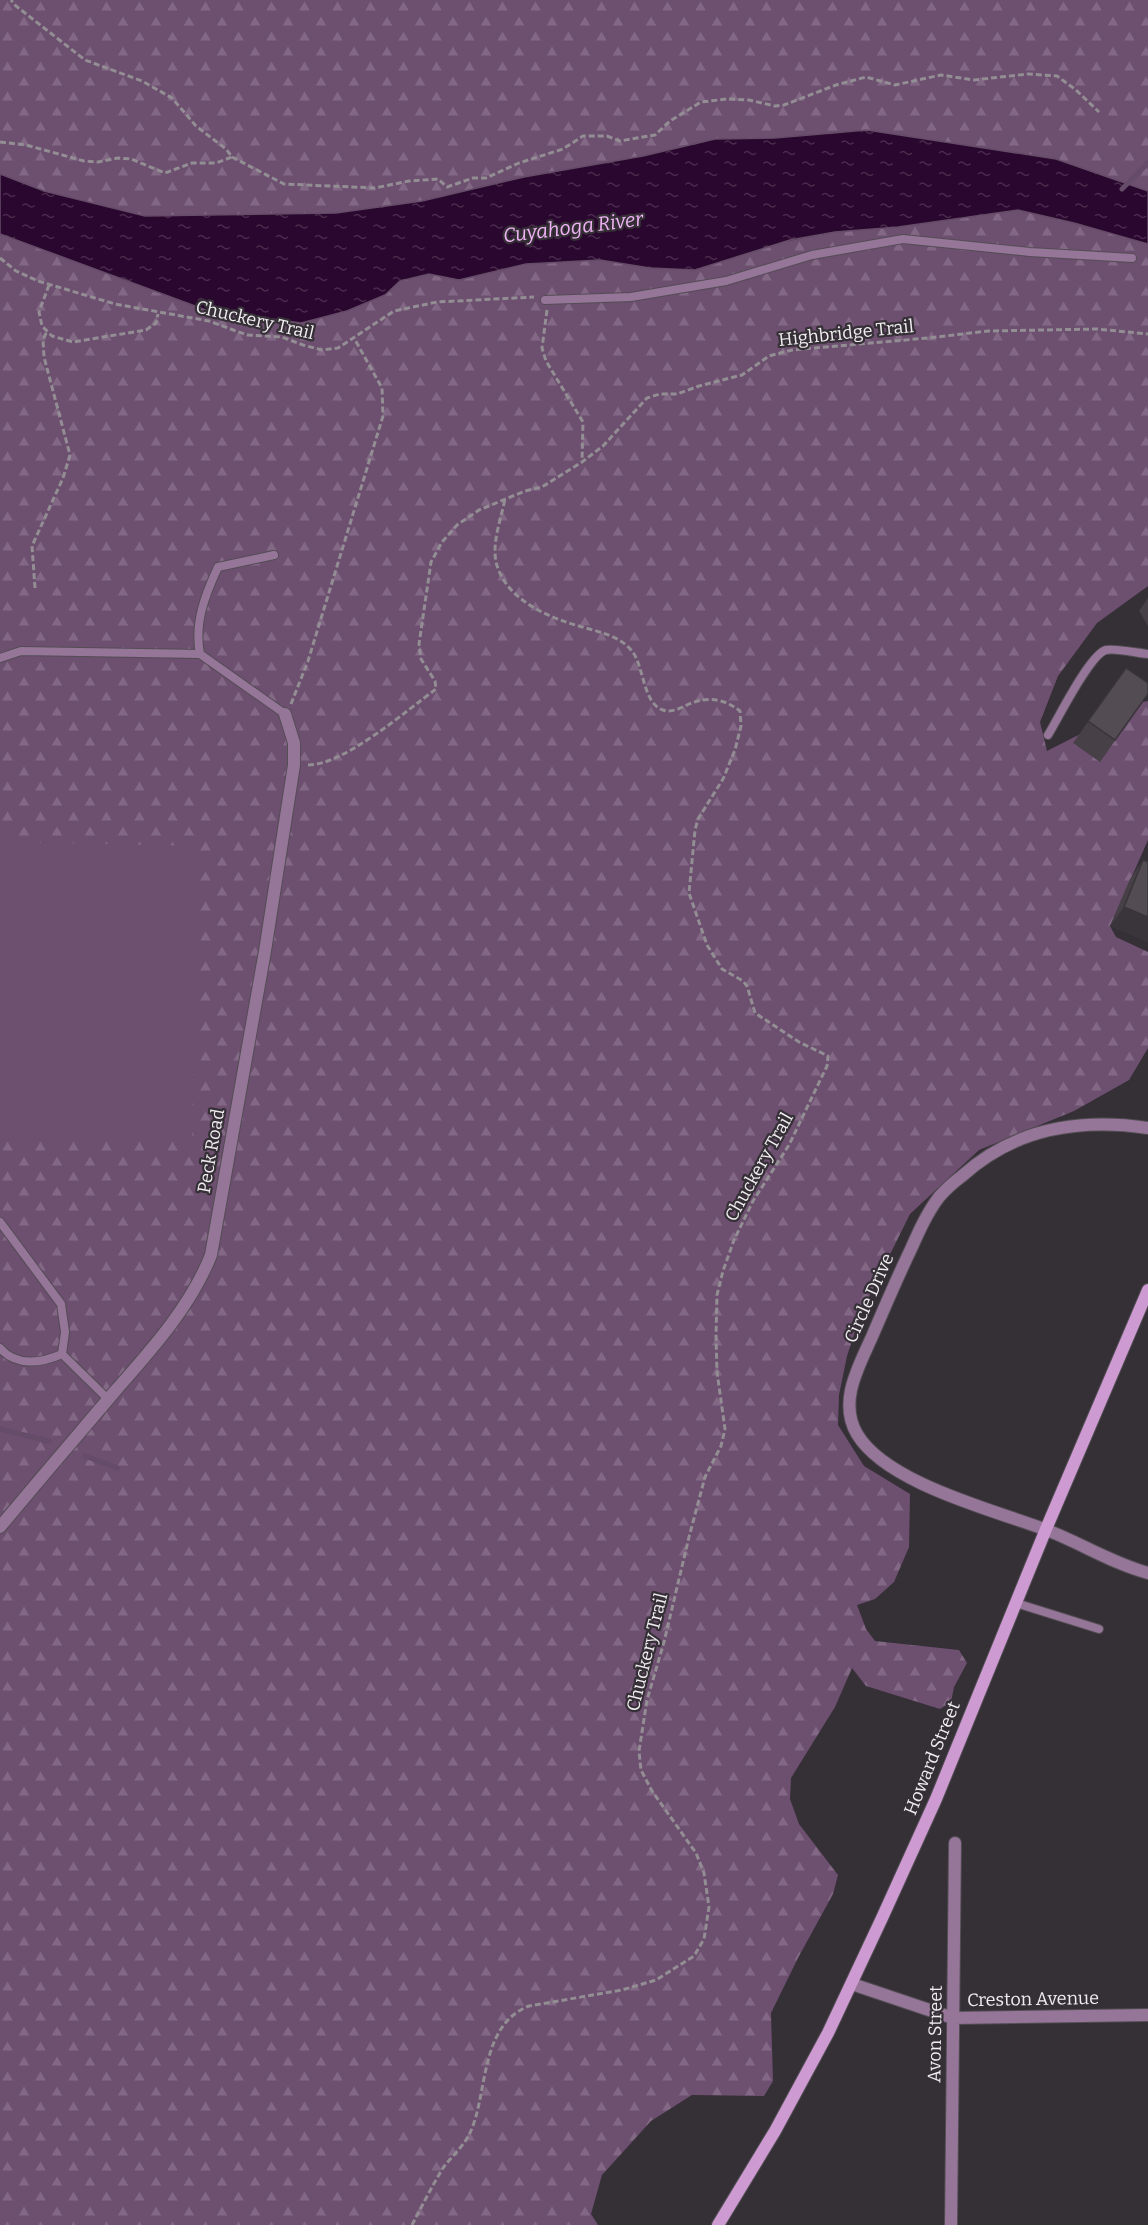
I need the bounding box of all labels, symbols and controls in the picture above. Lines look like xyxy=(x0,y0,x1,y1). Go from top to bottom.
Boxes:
water label: Cuyahoga River xyxy=(502,206,645,247)
street label: Chuckery Trail xyxy=(194,296,316,344)
street label: Highbridge Trail xyxy=(777,315,915,351)
street label: Peck Road xyxy=(193,1107,229,1195)
street label: Chuckery Trail xyxy=(720,1109,798,1225)
street label: Circle Drive xyxy=(839,1250,899,1346)
street label: Chuckery Trail xyxy=(622,1591,672,1713)
street label: Howard Street xyxy=(899,1698,965,1818)
street label: Avon Street xyxy=(923,1985,947,2083)
street label: Creston Avenue xyxy=(967,1987,1099,2011)

